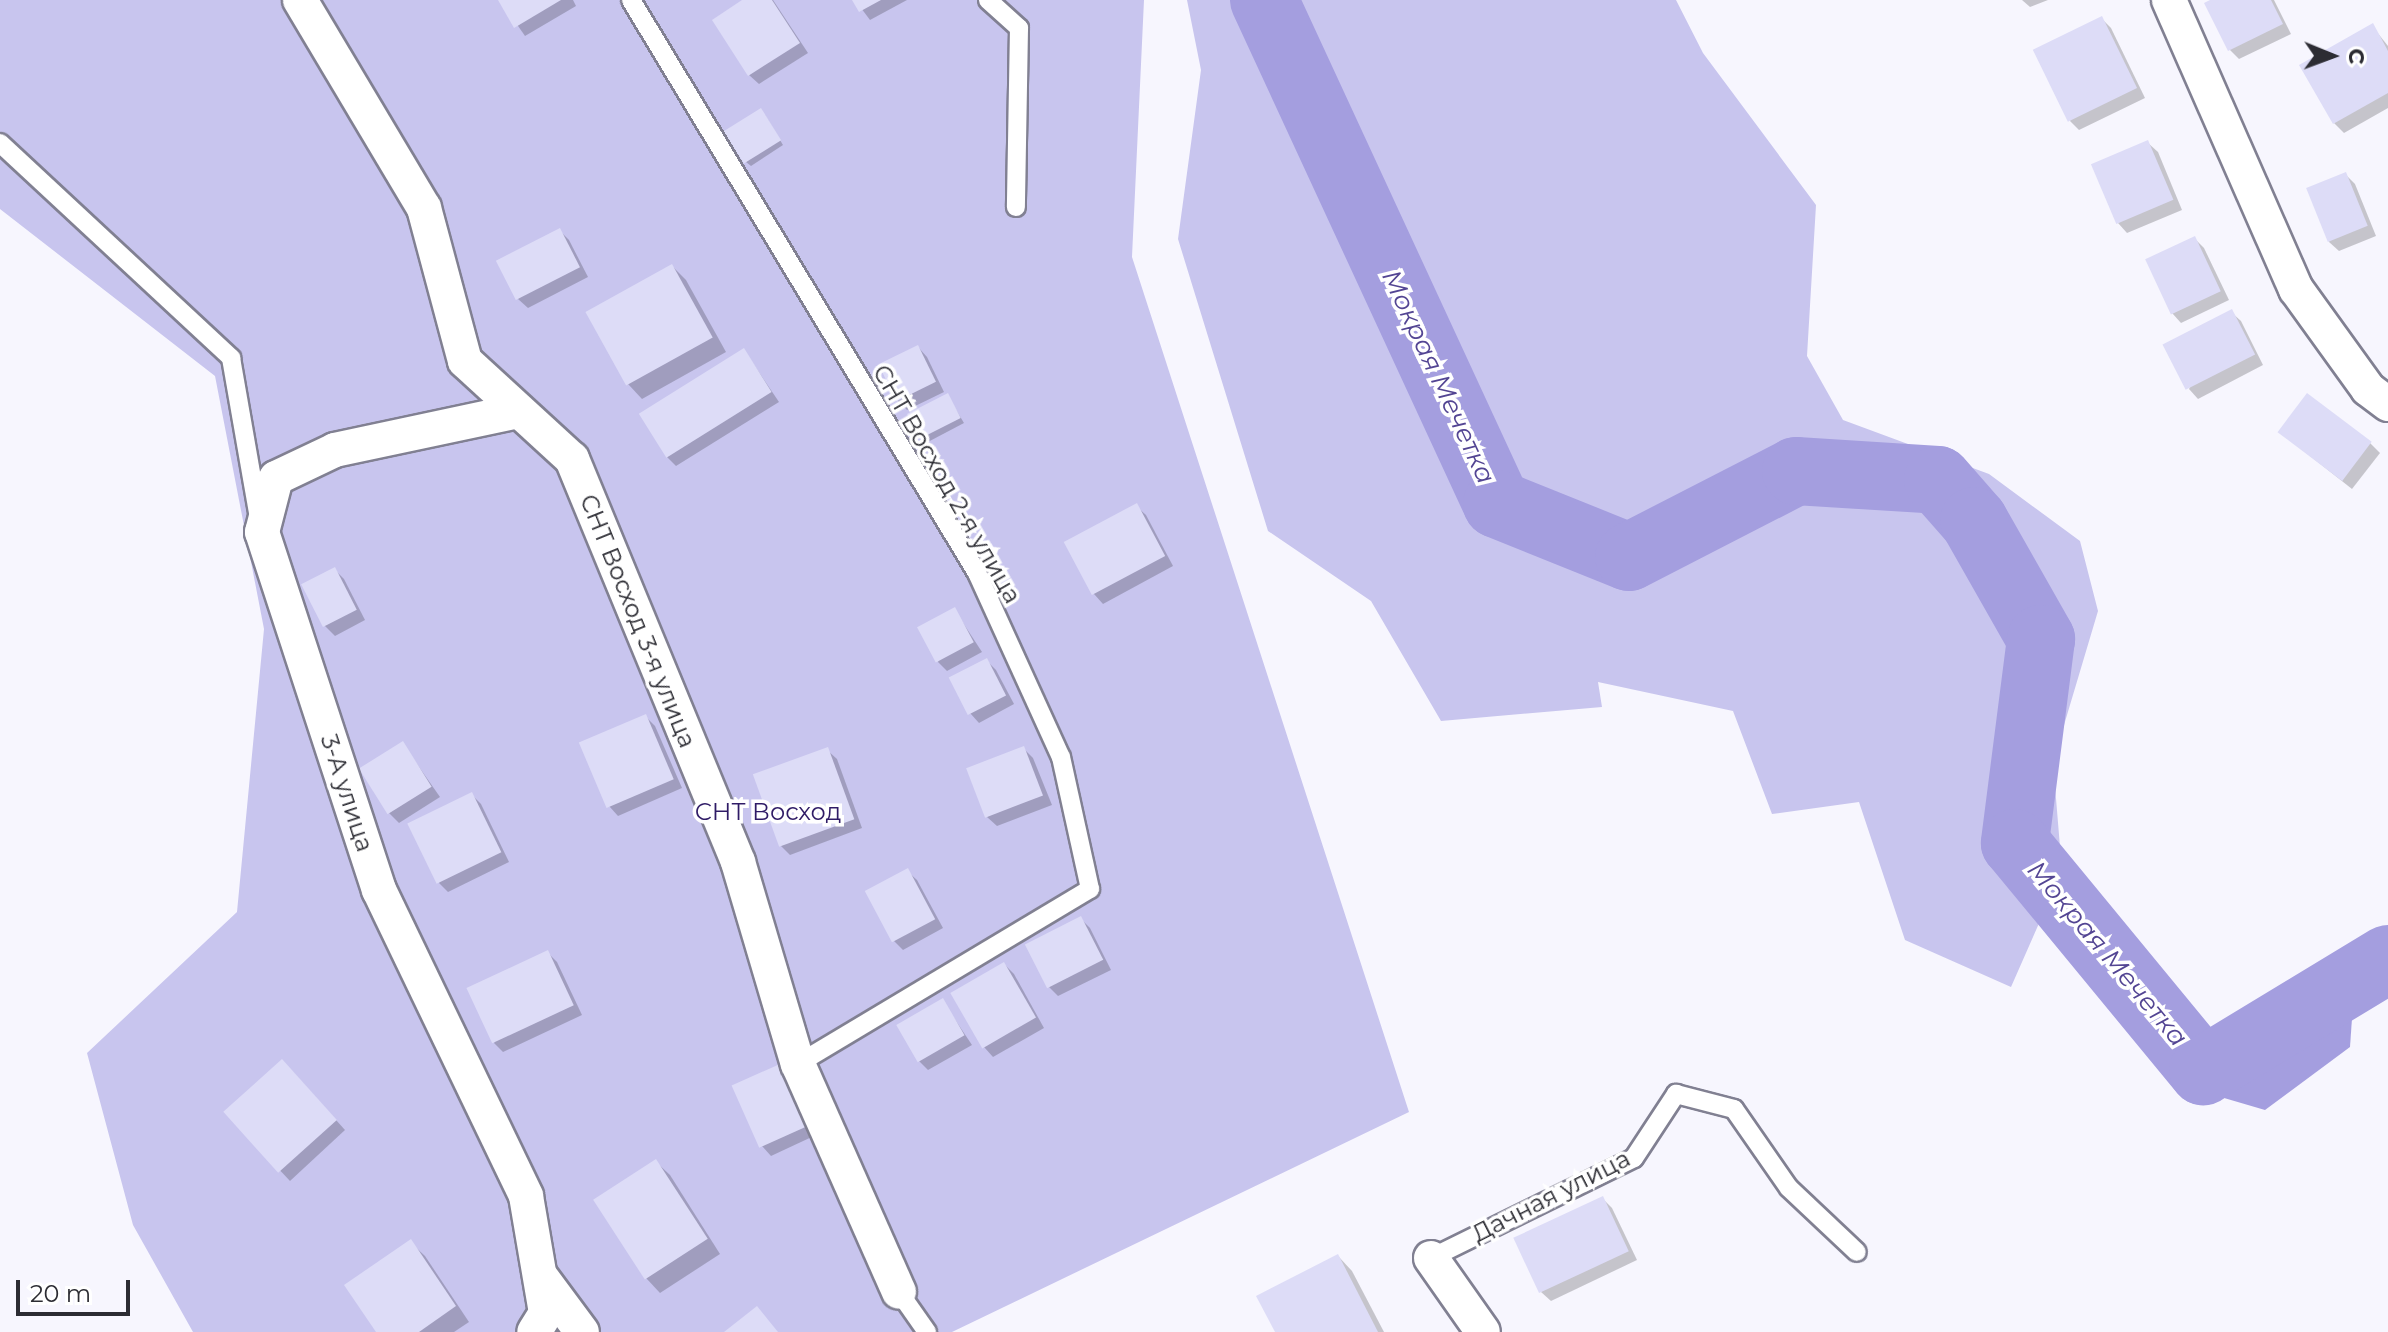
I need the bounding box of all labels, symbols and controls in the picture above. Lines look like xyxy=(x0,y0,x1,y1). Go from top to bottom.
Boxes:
north arrow xyxy=(2292,16,2372,96)
text: С xyxy=(2343,48,2370,65)
water label: Мокрая Мечетка xyxy=(1375,265,1501,489)
street label: СНТ Восход 2-я улица xyxy=(867,360,1027,608)
street label: СНТ Восход 3-я улица xyxy=(574,490,702,752)
street label: 3-А улица xyxy=(315,731,379,855)
park label: СНТ Восход xyxy=(695,798,841,826)
water label: Мокрая Мечетка xyxy=(2020,855,2194,1053)
street label: Дачная улица xyxy=(1467,1144,1635,1248)
scale bar xyxy=(20,1264,134,1314)
text: 20 m xyxy=(30,1279,91,1308)

